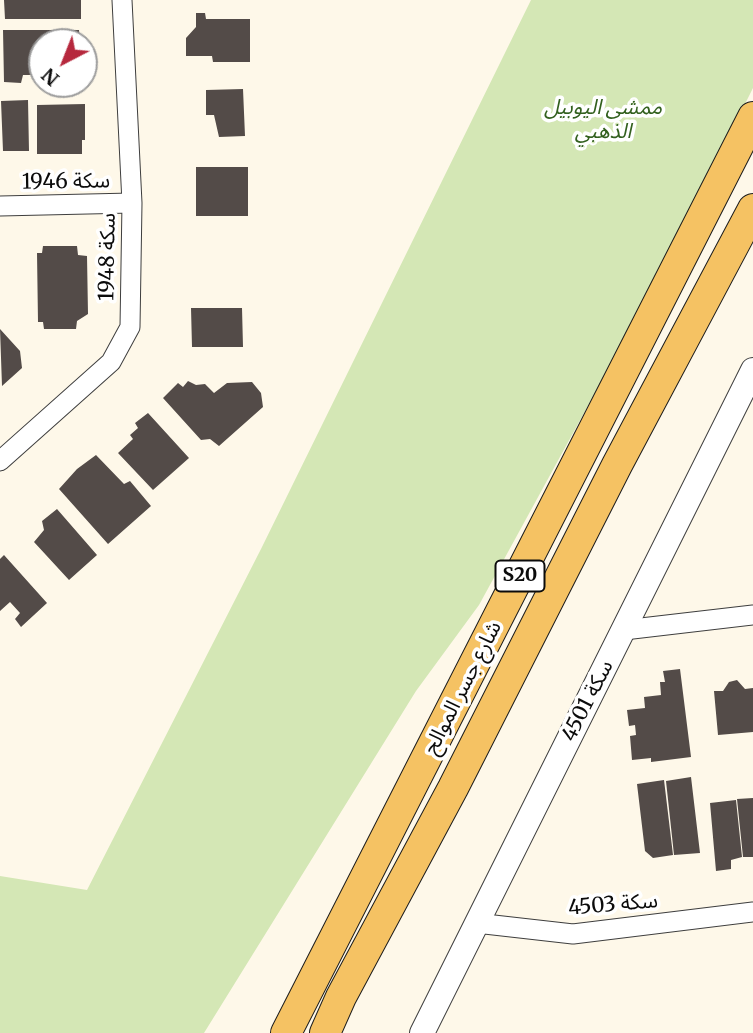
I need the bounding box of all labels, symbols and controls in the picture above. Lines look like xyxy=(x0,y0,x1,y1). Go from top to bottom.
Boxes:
north arrow xyxy=(28,28,98,98)
text: N xyxy=(37,63,64,91)
park label: ممشى اليوبيل الذهبي xyxy=(544,95,662,145)
street label: سكة 1946 xyxy=(22,169,110,195)
street label: سكة 1948 xyxy=(95,213,121,301)
road number: S20 xyxy=(496,561,544,592)
street label: شارع جسر الموالح xyxy=(419,617,507,759)
street label: سكة 4501 xyxy=(557,656,619,746)
street label: سكة 4503 xyxy=(567,889,659,921)

